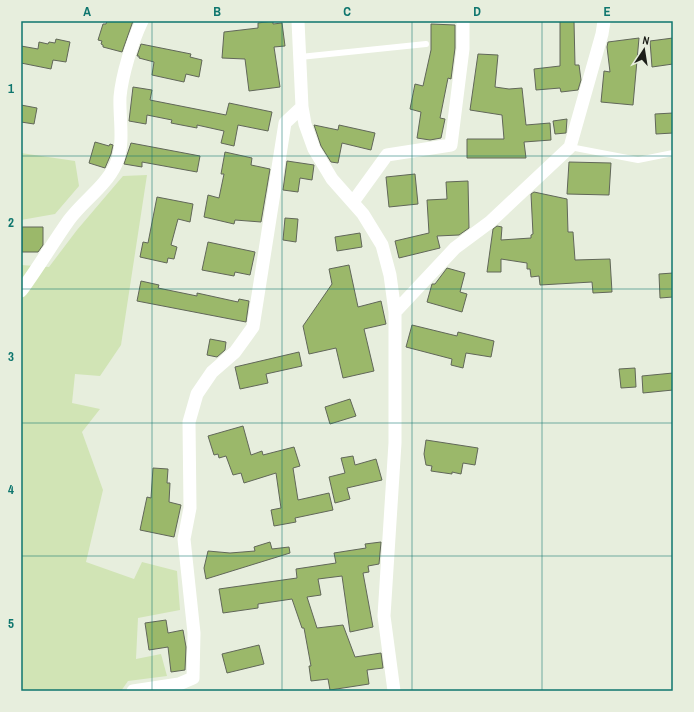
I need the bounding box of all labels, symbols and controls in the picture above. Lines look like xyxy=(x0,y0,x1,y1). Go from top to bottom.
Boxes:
text: A xyxy=(83,3,91,20)
text: B xyxy=(213,3,221,20)
text: C xyxy=(343,3,351,20)
text: D xyxy=(473,3,481,20)
text: E xyxy=(603,3,611,20)
north arrow xyxy=(624,30,664,70)
text: N xyxy=(641,33,651,48)
text: 1 xyxy=(8,80,14,97)
text: 2 xyxy=(8,214,14,231)
text: 3 xyxy=(8,348,14,365)
text: 4 xyxy=(8,481,14,498)
text: 5 xyxy=(8,615,14,632)

